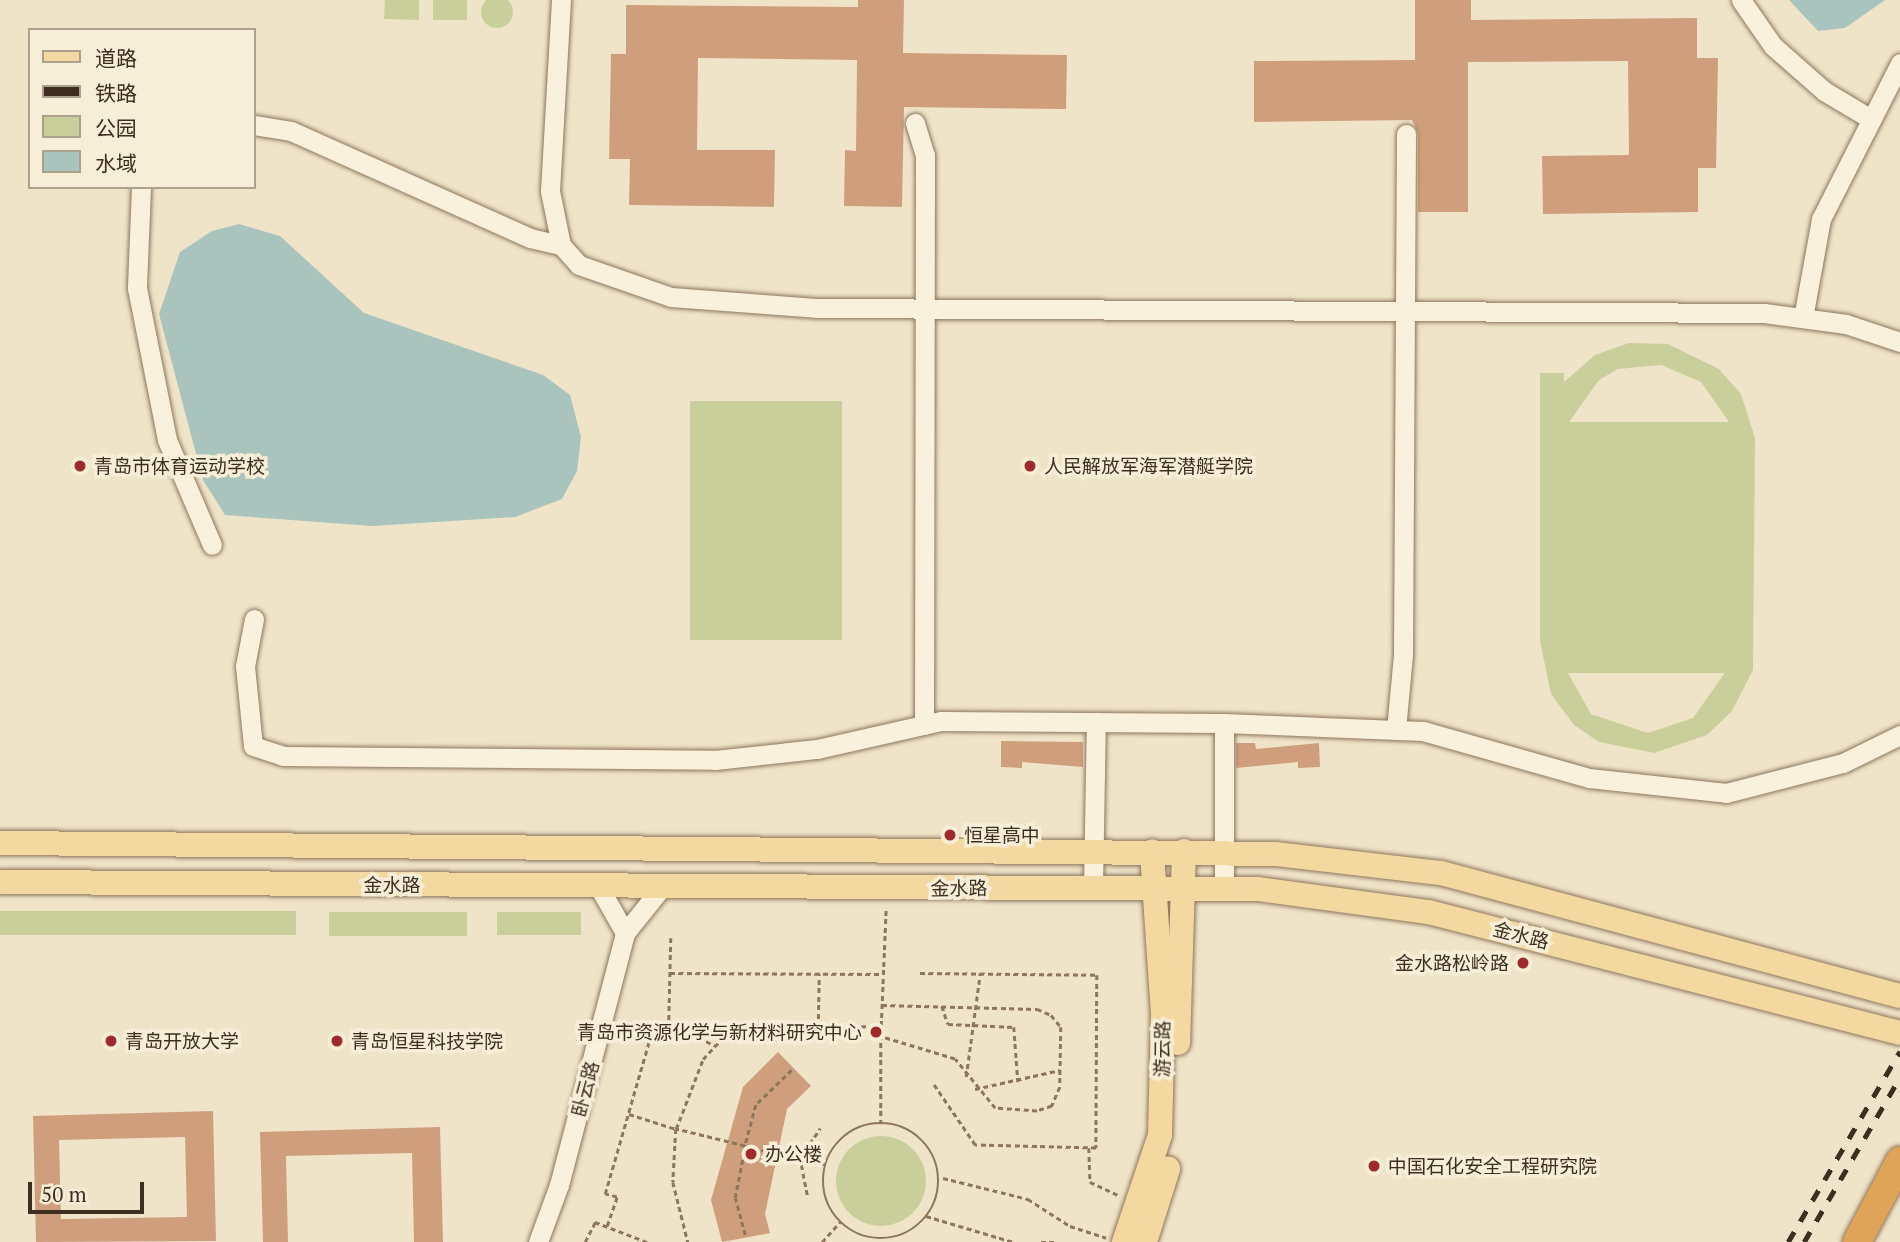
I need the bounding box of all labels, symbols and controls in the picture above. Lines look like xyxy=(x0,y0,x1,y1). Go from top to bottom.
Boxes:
legend xyxy=(28,28,256,189)
text: 道路 xyxy=(95,44,137,72)
text: 铁路 xyxy=(95,79,137,107)
text: 公园 xyxy=(95,114,137,142)
text: 水域 xyxy=(95,149,137,177)
place label: 青岛市体育运动学校 xyxy=(94,455,265,477)
place label: 人民解放军海军潜艇学院 xyxy=(1044,455,1253,477)
marker: 青岛市体育运动学校 xyxy=(72,458,88,474)
marker: 人民解放军海军潜艇学院 xyxy=(1022,458,1038,474)
place label: 恒星高中 xyxy=(964,824,1040,846)
marker: 恒星高中 xyxy=(942,827,958,843)
street label: 金水路 xyxy=(364,874,420,896)
street label: 金水路 xyxy=(930,876,988,900)
street label: 金水路 xyxy=(1491,917,1551,953)
place label: 金水路松岭路 xyxy=(1395,952,1509,974)
marker: 金水路松岭路 xyxy=(1515,955,1531,971)
street label: 游云路 xyxy=(1150,1020,1174,1078)
place label: 青岛市资源化学与新材料研究中心 xyxy=(577,1021,862,1043)
marker: 青岛市资源化学与新材料研究中心 xyxy=(868,1024,884,1040)
place label: 青岛开放大学 xyxy=(125,1030,239,1052)
place label: 青岛恒星科技学院 xyxy=(351,1030,503,1052)
marker: 青岛开放大学 xyxy=(103,1033,119,1049)
marker: 青岛恒星科技学院 xyxy=(329,1033,345,1049)
street label: 卧云路 xyxy=(567,1059,603,1119)
place label: 办公楼 xyxy=(765,1143,822,1165)
marker: 办公楼 xyxy=(743,1146,759,1162)
place label: 中国石化安全工程研究院 xyxy=(1388,1155,1597,1177)
marker: 中国石化安全工程研究院 xyxy=(1366,1158,1382,1174)
scale bar xyxy=(32,1168,147,1212)
text: 50 m xyxy=(41,1180,87,1208)

